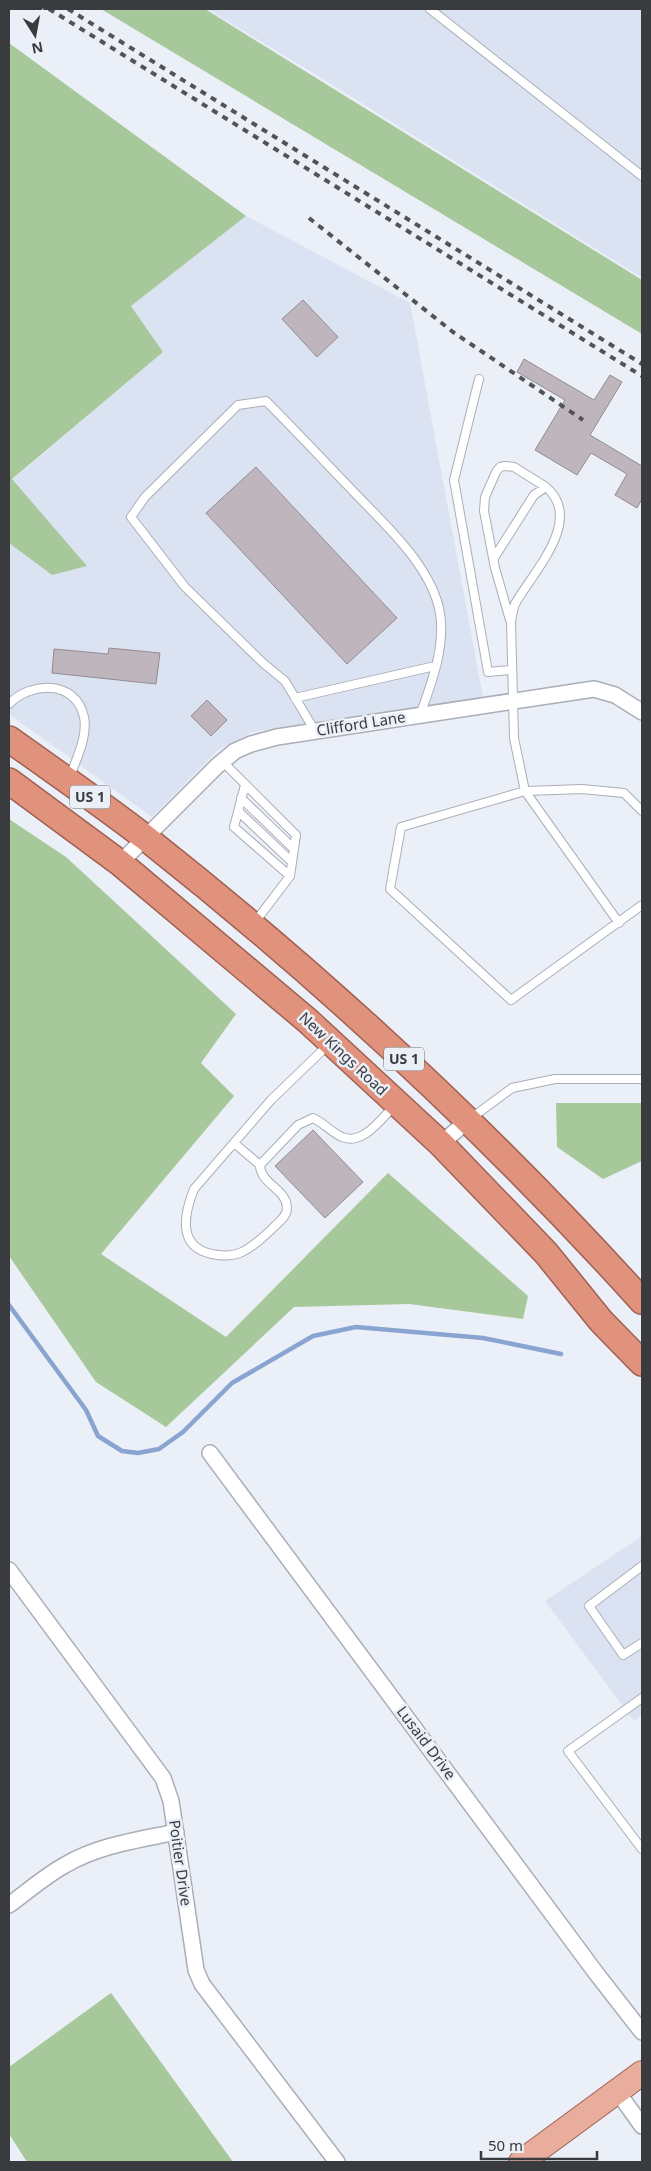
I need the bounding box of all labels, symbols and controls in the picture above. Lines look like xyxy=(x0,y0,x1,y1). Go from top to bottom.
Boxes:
north arrow xyxy=(10,10,60,60)
text: N xyxy=(30,38,45,59)
street label: Clifford Lane xyxy=(315,706,407,740)
road number: US 1 xyxy=(70,786,110,809)
street label: New Kings Road xyxy=(295,1007,392,1099)
road number: US 1 xyxy=(384,1048,424,1070)
street label: Lusaid Drive xyxy=(393,1702,461,1783)
street label: Poitier Drive xyxy=(165,1818,197,1907)
scale bar xyxy=(481,2128,597,2160)
text: 50 m xyxy=(488,2135,523,2155)

